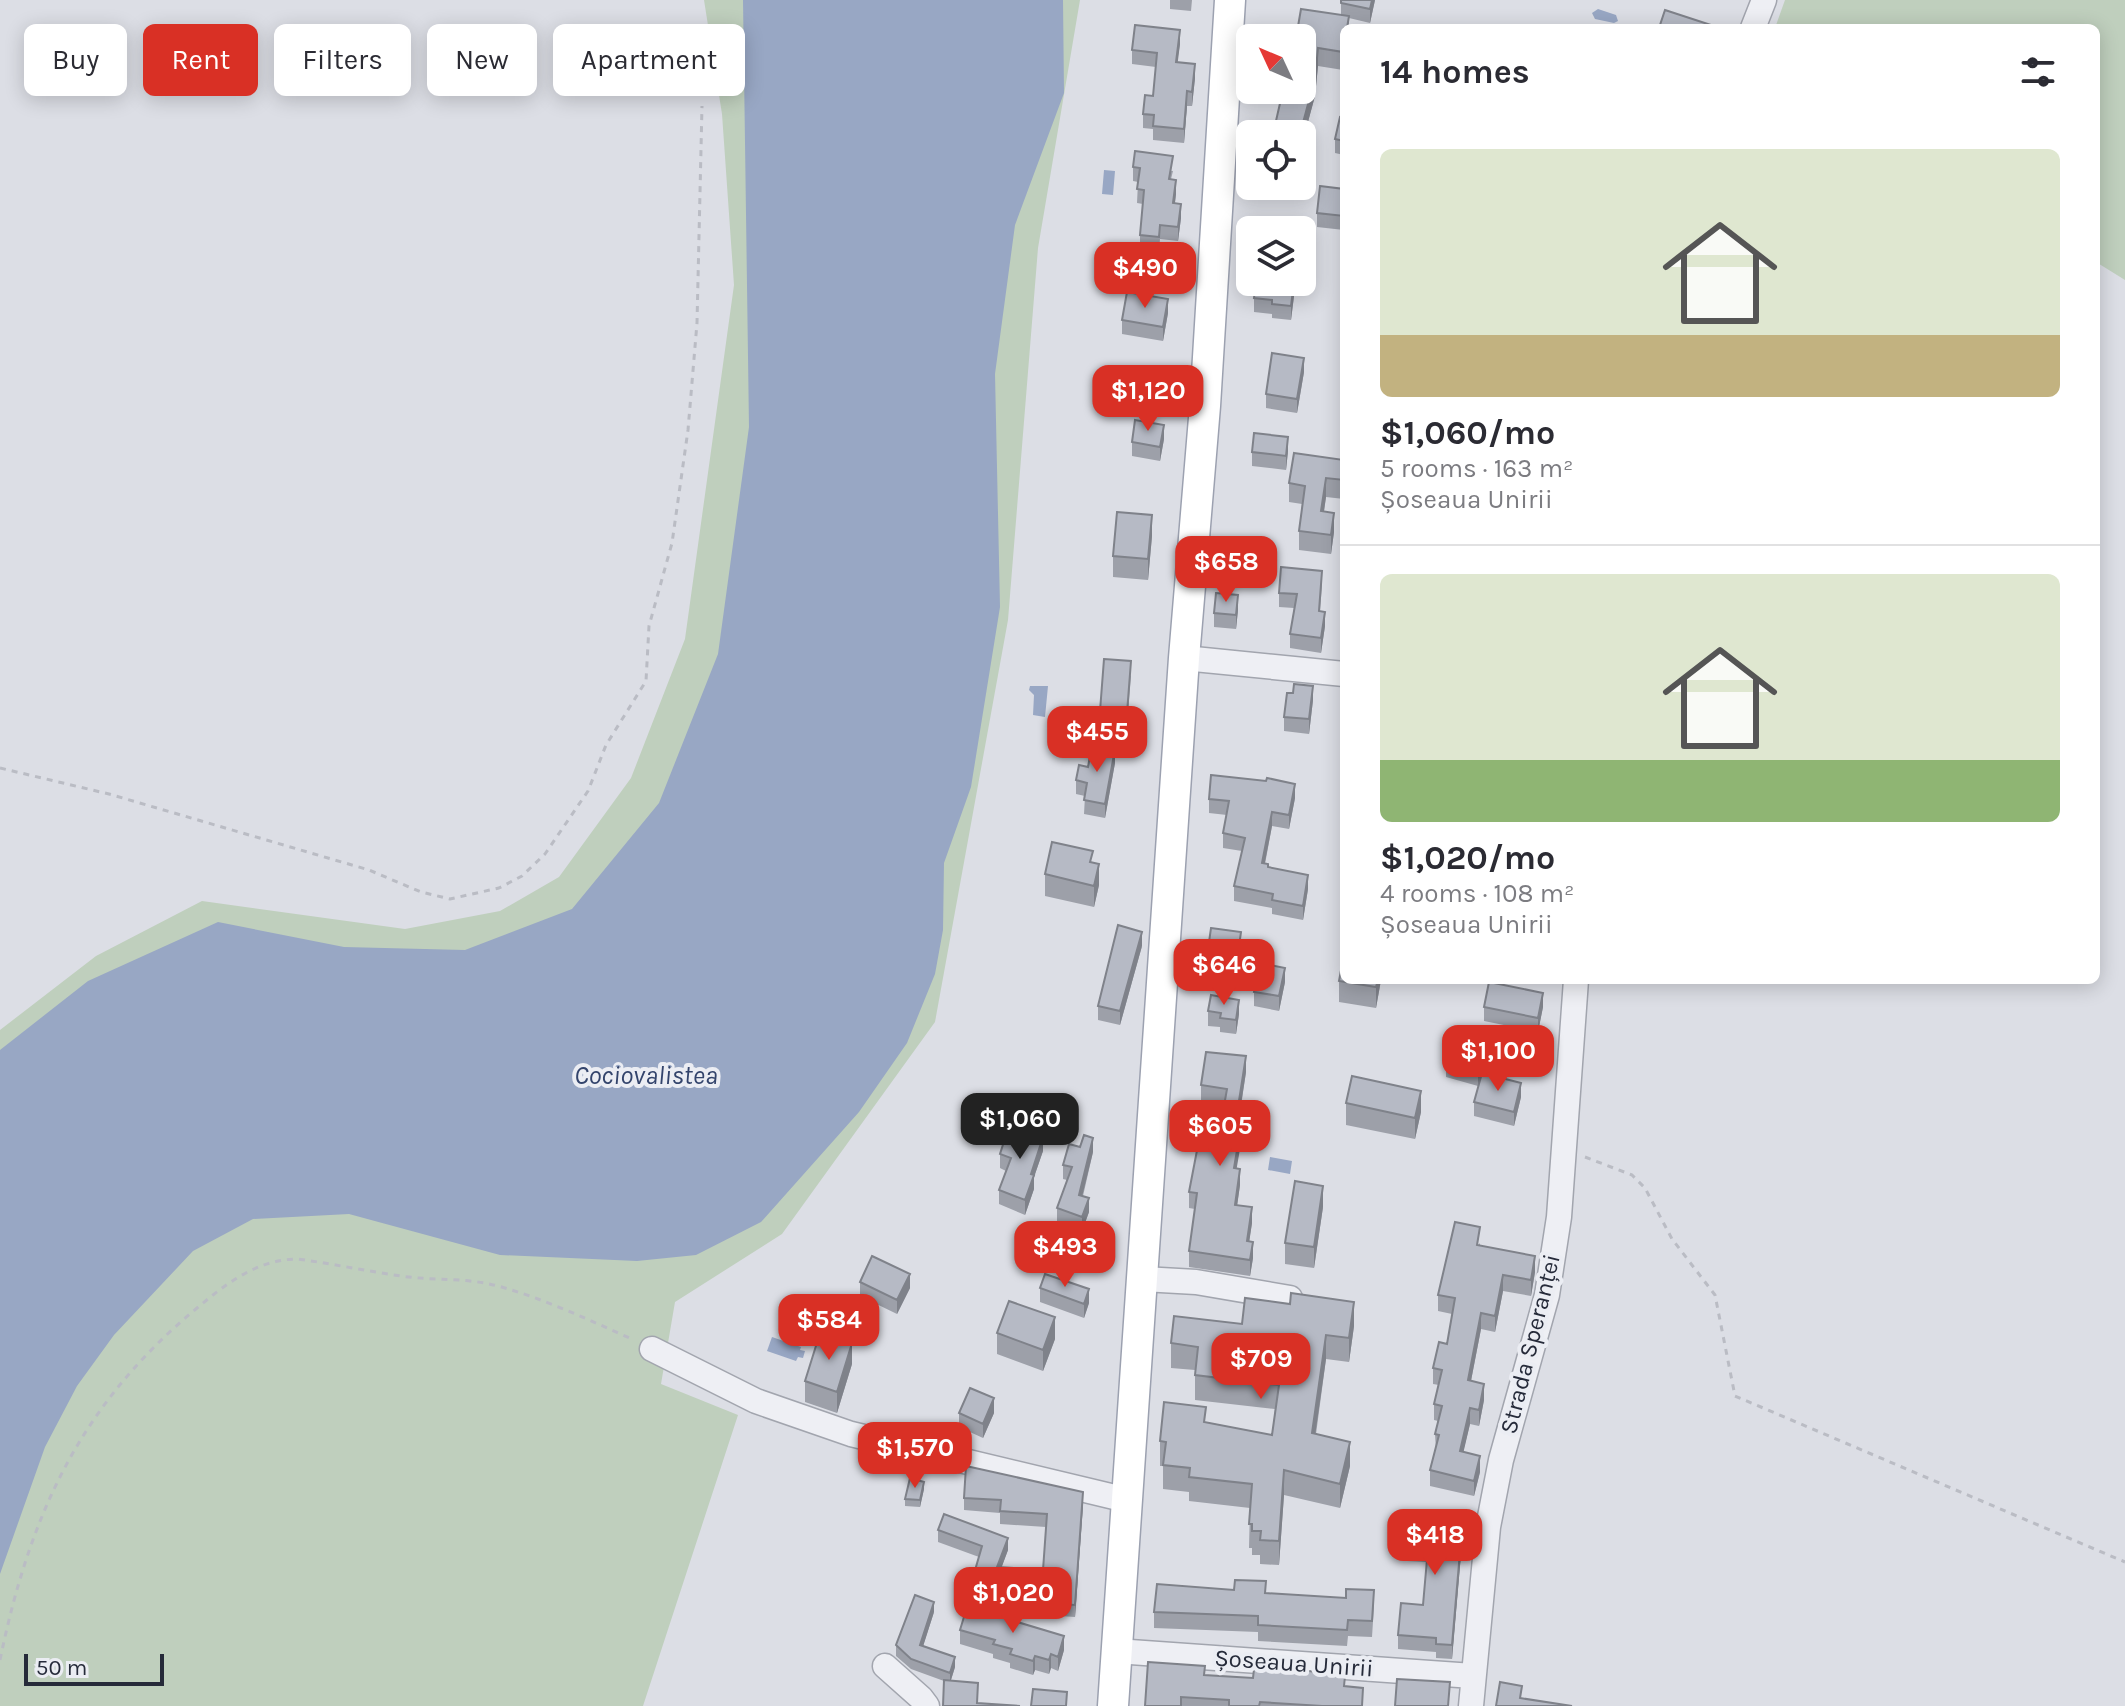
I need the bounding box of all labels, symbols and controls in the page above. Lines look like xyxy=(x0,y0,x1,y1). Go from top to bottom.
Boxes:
chip: Buy xyxy=(24,24,127,96)
chip: Rent xyxy=(143,24,258,96)
chip: Filters xyxy=(274,24,411,96)
chip: New xyxy=(427,24,537,96)
chip: Apartment xyxy=(553,24,745,96)
north arrow xyxy=(1236,24,1316,104)
map controls xyxy=(1236,24,1316,296)
icon: filters xyxy=(2016,50,2060,94)
text: 14 homes xyxy=(1380,52,1530,92)
button: locate xyxy=(1236,120,1316,200)
icon: home xyxy=(1648,201,1792,345)
button: layers xyxy=(1236,216,1316,296)
pin: $490 xyxy=(1098,242,1192,310)
text: $490 xyxy=(1112,252,1178,283)
pin: $1,120 xyxy=(1083,365,1213,433)
text: $1,120 xyxy=(1110,375,1186,406)
text: $1,060/mo xyxy=(1380,413,1555,453)
text: 5 rooms · 163 m² xyxy=(1380,453,1573,484)
text: Șoseaua Unirii xyxy=(1380,484,1553,515)
pin: $658 xyxy=(1179,536,1273,604)
text: $658 xyxy=(1193,546,1259,577)
icon: home xyxy=(1648,626,1792,770)
pin: $455 xyxy=(1050,706,1144,774)
text: $455 xyxy=(1065,716,1129,747)
text: $1,020/mo xyxy=(1380,838,1555,878)
text: 4 rooms · 108 m² xyxy=(1380,878,1574,909)
text: Șoseaua Unirii xyxy=(1380,909,1553,940)
pin: $646 xyxy=(1177,939,1271,1007)
text: $646 xyxy=(1192,949,1256,980)
pin: $1,100 xyxy=(1433,1025,1563,1093)
text: $1,100 xyxy=(1460,1035,1536,1066)
water label: Cociovalistea xyxy=(574,1060,718,1091)
pin: $1,060 xyxy=(955,1093,1085,1161)
pin: $605 xyxy=(1173,1100,1267,1168)
text: $1,060 xyxy=(979,1103,1061,1134)
text: $605 xyxy=(1187,1110,1253,1141)
pin: $493 xyxy=(1018,1221,1112,1289)
text: $493 xyxy=(1032,1231,1098,1262)
street label: Strada Speranței xyxy=(1494,1251,1566,1437)
pin: $584 xyxy=(782,1294,876,1362)
text: $584 xyxy=(796,1304,862,1335)
pin: $709 xyxy=(1214,1333,1308,1401)
text: $709 xyxy=(1229,1343,1293,1374)
pin: $1,570 xyxy=(850,1422,980,1490)
text: $1,570 xyxy=(876,1432,954,1463)
pin: $418 xyxy=(1388,1509,1482,1577)
text: $418 xyxy=(1405,1519,1465,1550)
pin: $1,020 xyxy=(948,1567,1078,1635)
text: $1,020 xyxy=(972,1577,1054,1608)
street label: Șoseaua Unirii xyxy=(1213,1643,1375,1683)
scale bar xyxy=(24,1650,164,1686)
text: 50 m xyxy=(36,1655,87,1681)

